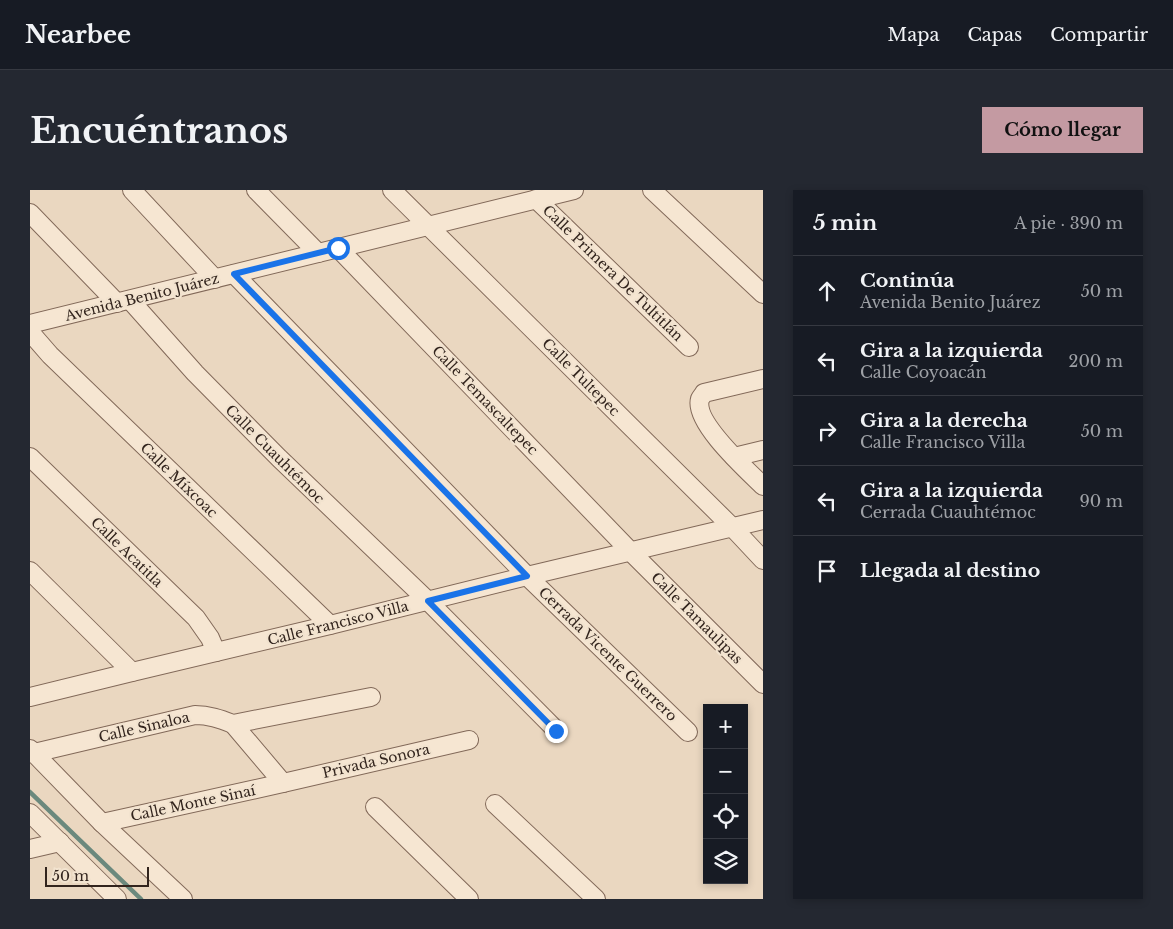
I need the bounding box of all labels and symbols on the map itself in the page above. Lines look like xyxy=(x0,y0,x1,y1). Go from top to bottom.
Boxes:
street label: Calle Primera De Tultitlán xyxy=(539,201,687,345)
route start xyxy=(327,237,350,260)
street label: Avenida Benito Juárez xyxy=(62,269,221,325)
street label: Calle Tultepec xyxy=(538,334,624,420)
street label: Calle Temascaltepec xyxy=(428,342,542,459)
street label: Calle Cuauhtémoc xyxy=(222,401,329,508)
street label: Calle Míxcoac xyxy=(137,439,222,522)
street label: Calle Acatitla xyxy=(87,513,167,591)
street label: Calle Tamaulipas xyxy=(647,568,747,668)
street label: Cerrada Vicente Guerrero xyxy=(535,583,681,725)
street label: Calle Francisco Villa xyxy=(266,597,411,649)
street label: Calle Sinaloa xyxy=(97,708,191,746)
route end xyxy=(545,720,568,743)
street label: Privada Sonora xyxy=(321,740,432,782)
street label: Calle Monte Sinaí xyxy=(129,781,257,825)
scale bar xyxy=(45,864,149,887)

